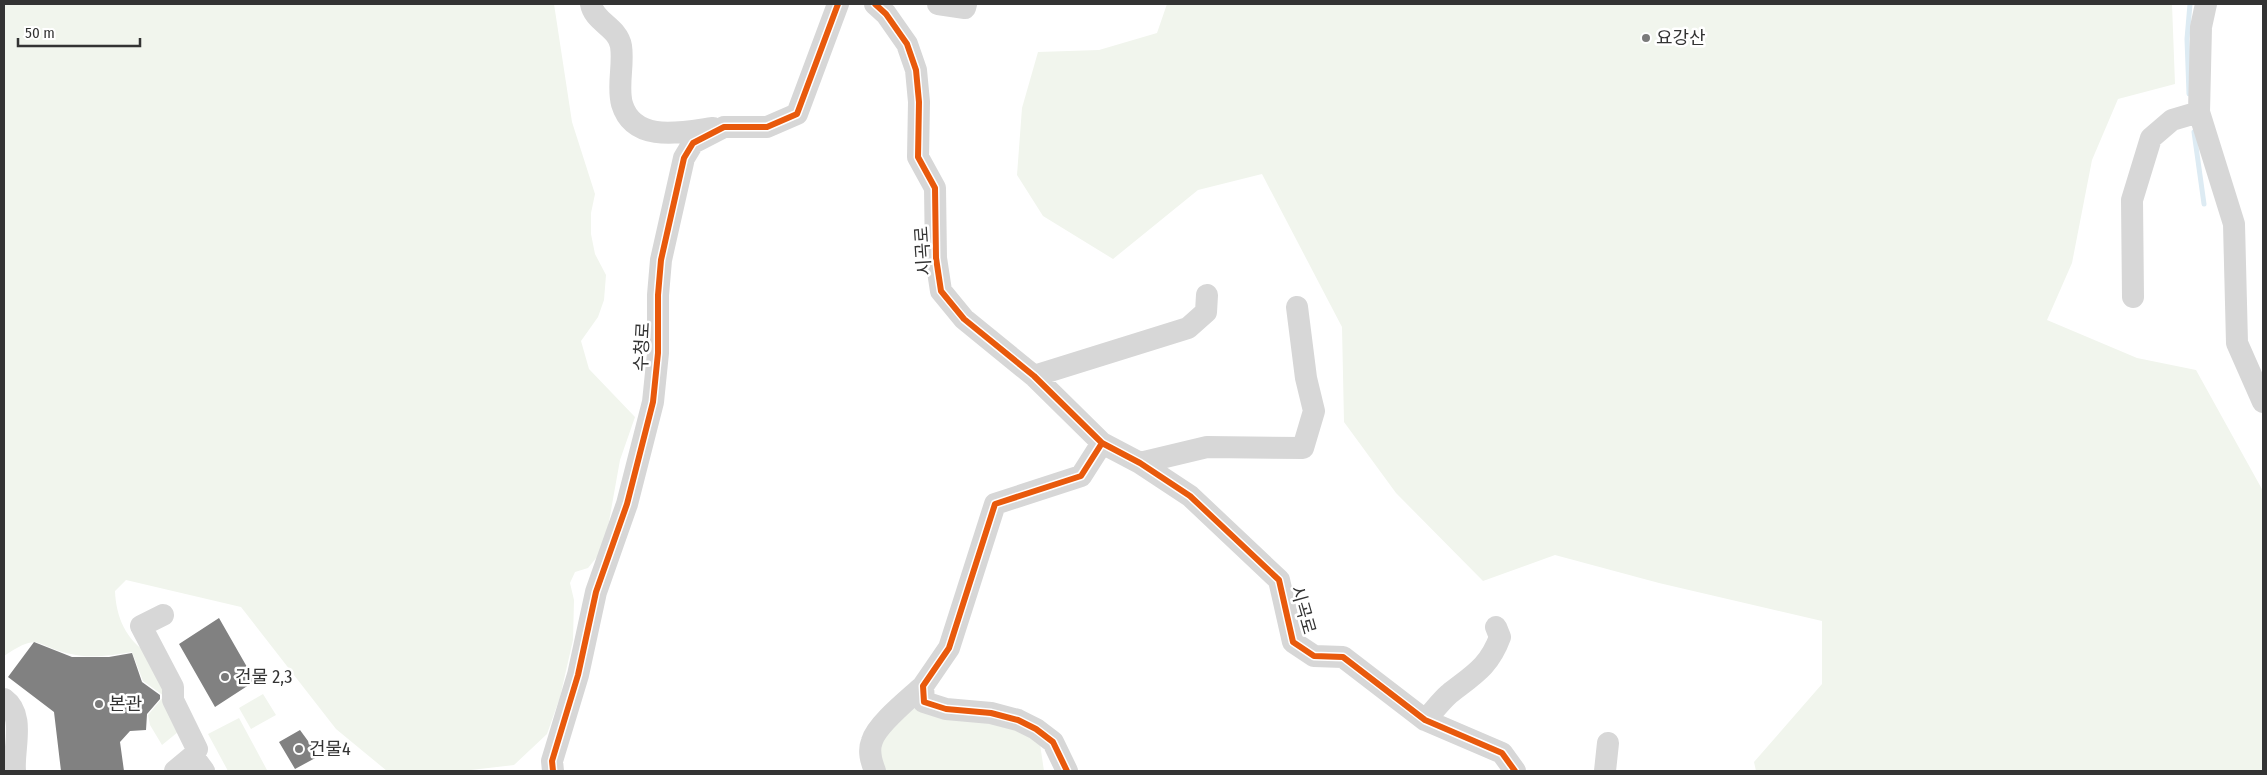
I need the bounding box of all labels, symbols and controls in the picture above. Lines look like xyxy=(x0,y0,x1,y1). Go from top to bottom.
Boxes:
scale bar xyxy=(18,15,140,47)
text: 50 m xyxy=(25,24,55,42)
place label: 요강산 xyxy=(1656,27,1706,49)
marker: 요강산 xyxy=(1640,32,1652,44)
street label: 시곡로 xyxy=(910,225,936,277)
street label: 수청로 xyxy=(630,322,654,372)
street label: 시곡로 xyxy=(1286,583,1320,637)
place label: 건물 2,3 xyxy=(235,666,292,688)
marker: 건물 2,3 xyxy=(219,671,231,683)
place label: 본관 xyxy=(109,693,143,715)
marker: 본관 xyxy=(93,698,105,710)
place label: 건물4 xyxy=(309,738,351,760)
marker: 건물4 xyxy=(293,743,305,755)

